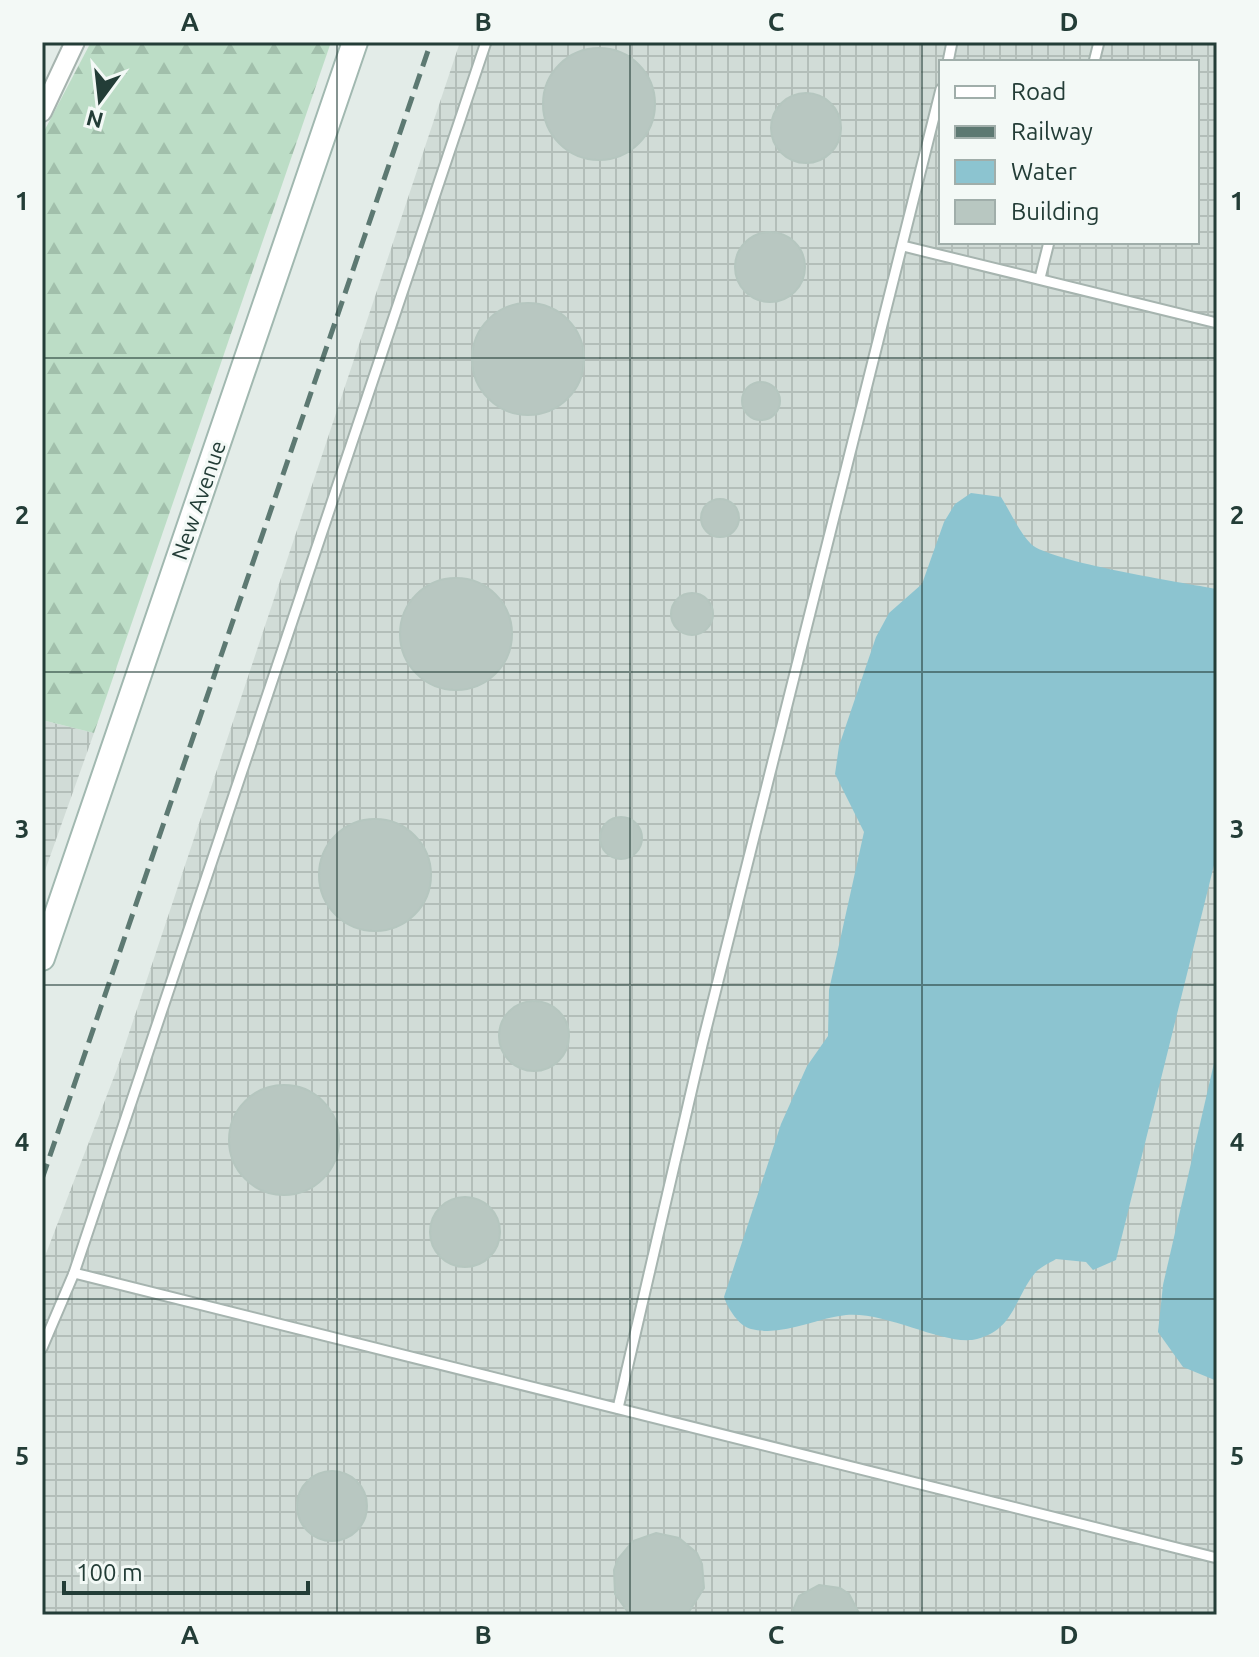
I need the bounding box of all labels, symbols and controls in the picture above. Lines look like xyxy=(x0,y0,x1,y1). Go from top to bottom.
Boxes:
text: A xyxy=(181,7,200,36)
text: B xyxy=(474,7,492,36)
text: C xyxy=(768,7,785,36)
text: D xyxy=(1060,7,1078,36)
north arrow xyxy=(60,60,140,140)
legend xyxy=(939,60,1199,244)
text: Road xyxy=(1011,78,1066,105)
text: N xyxy=(84,106,106,134)
text: Railway xyxy=(1011,118,1093,145)
text: Water xyxy=(1011,158,1077,185)
text: 1 xyxy=(15,186,29,215)
text: 1 xyxy=(1230,186,1244,215)
text: Building xyxy=(1011,198,1099,225)
street label: New Avenue xyxy=(166,437,230,563)
text: 2 xyxy=(15,500,29,529)
text: 2 xyxy=(1230,500,1244,529)
text: 3 xyxy=(15,814,29,843)
text: 3 xyxy=(1230,814,1244,843)
text: 4 xyxy=(15,1127,29,1156)
text: 4 xyxy=(1230,1127,1244,1156)
text: 5 xyxy=(15,1441,29,1470)
text: 5 xyxy=(1230,1441,1244,1470)
scale bar xyxy=(64,1545,308,1595)
text: 100 m xyxy=(76,1559,143,1586)
text: A xyxy=(181,1620,200,1649)
text: B xyxy=(474,1620,492,1649)
text: C xyxy=(768,1620,785,1649)
text: D xyxy=(1060,1620,1078,1649)

